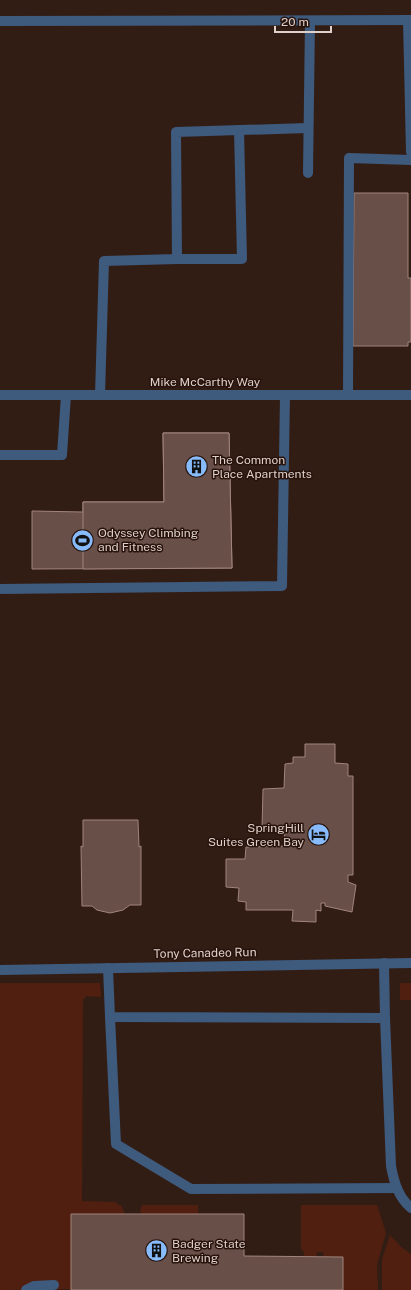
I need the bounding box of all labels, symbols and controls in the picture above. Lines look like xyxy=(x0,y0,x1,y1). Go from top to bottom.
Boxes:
scale bar xyxy=(275,8,331,34)
text: 20 m xyxy=(281,15,309,29)
street label: Mike McCarthy Way xyxy=(150,375,261,389)
place label: The Common Place Apartments xyxy=(212,453,312,481)
building icon: The Common Place Apartments xyxy=(184,454,210,480)
place label: Odyssey Climbing and Fitness xyxy=(98,526,198,554)
sports icon: Odyssey Climbing and Fitness xyxy=(70,527,96,553)
place label: SpringHill Suites Green Bay xyxy=(208,821,305,849)
hotel icon: SpringHill Suites Green Bay xyxy=(306,822,332,848)
street label: Tony Canadeo Run xyxy=(153,945,257,961)
place label: Badger State Brewing xyxy=(172,1237,246,1265)
building icon: Badger State Brewing xyxy=(144,1238,170,1264)

